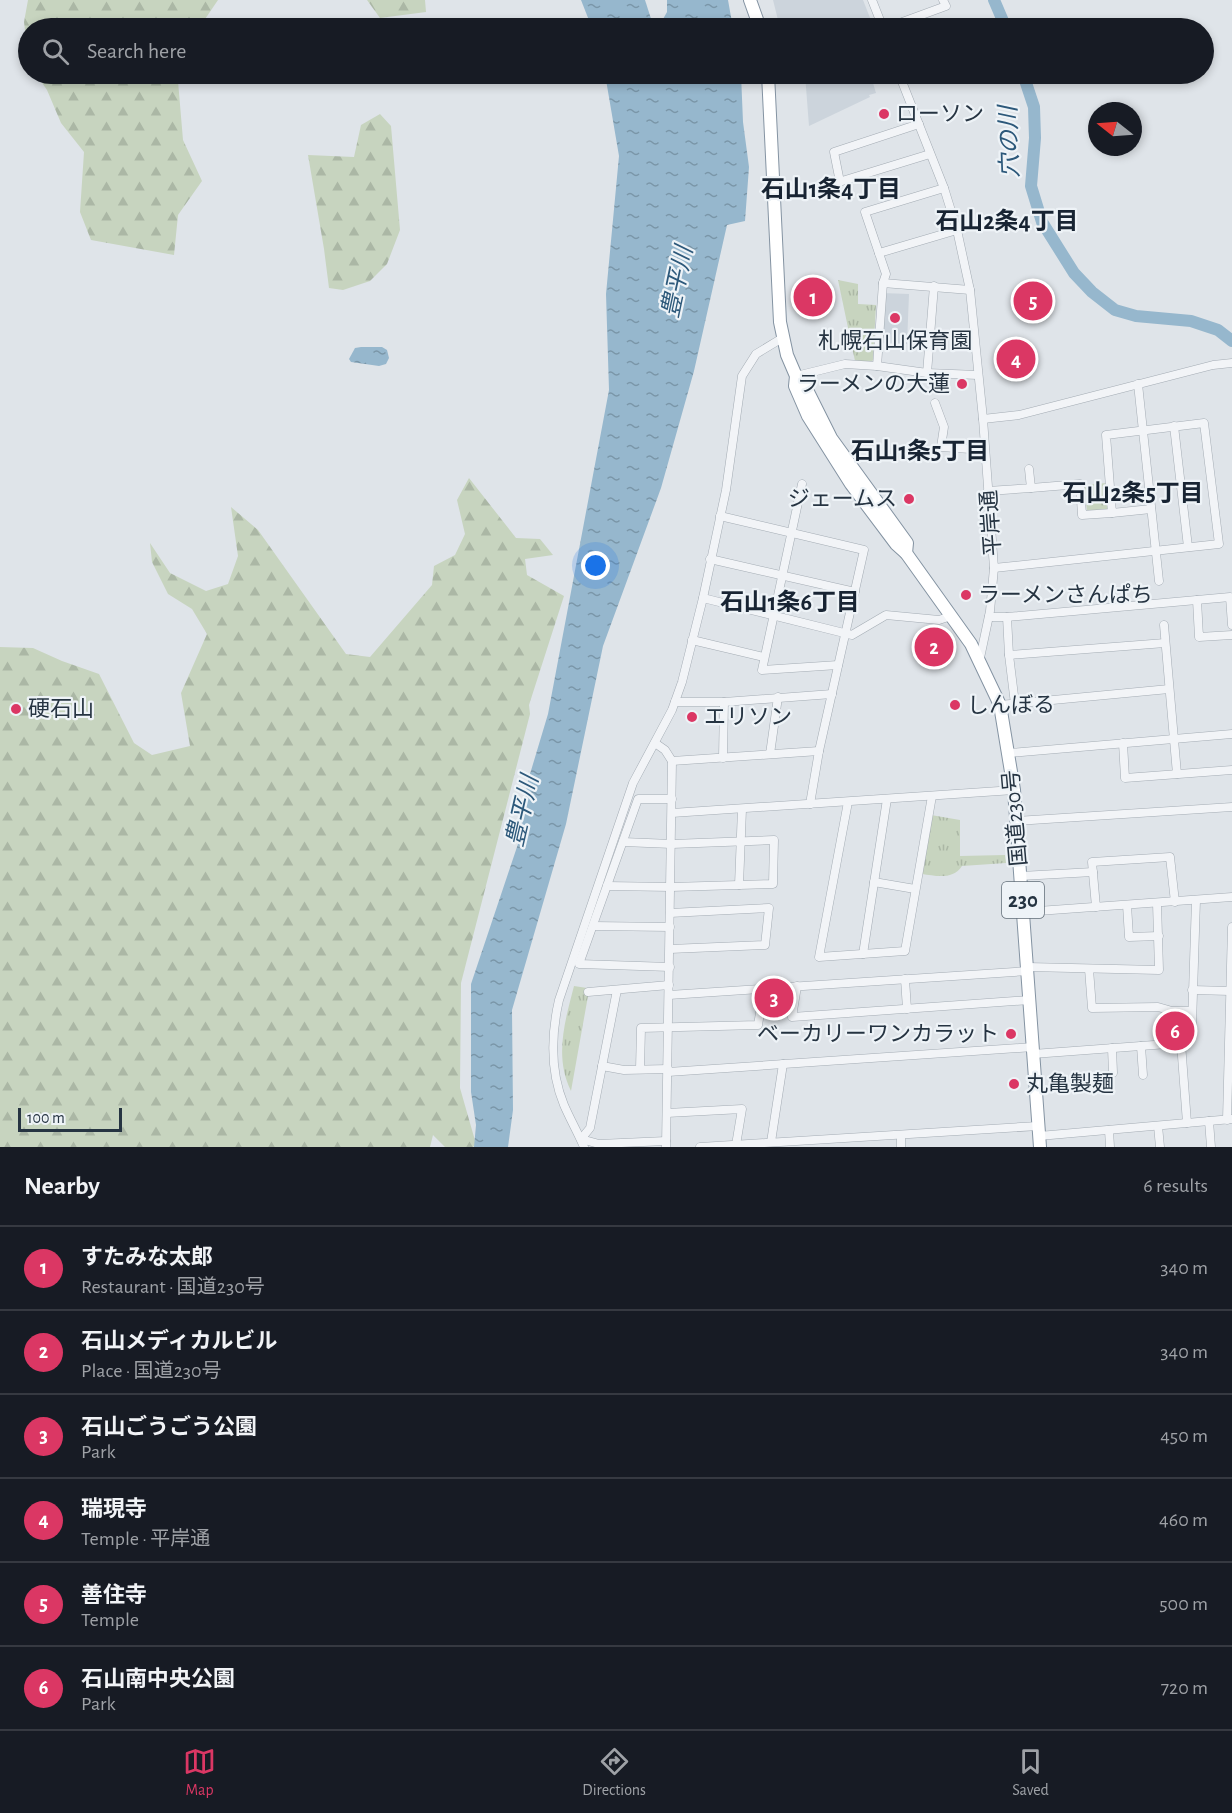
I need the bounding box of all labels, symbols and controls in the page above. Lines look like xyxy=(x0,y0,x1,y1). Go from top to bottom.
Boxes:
search box xyxy=(18,18,1214,84)
icon: search xyxy=(39,35,72,68)
text: Search here xyxy=(87,40,186,62)
north arrow xyxy=(1088,102,1142,156)
place label: ローソン xyxy=(896,103,984,125)
water label: 穴の川 xyxy=(995,103,1023,178)
marker: ローソン xyxy=(877,107,891,121)
district label: 石山1条4丁目 xyxy=(761,176,901,202)
district label: 石山2条4丁目 xyxy=(935,208,1079,234)
water label: 豊平川 xyxy=(657,241,698,320)
pin: 1 xyxy=(794,274,832,320)
pin: 5 xyxy=(1014,278,1052,324)
marker: 札幌石山保育園 xyxy=(888,311,902,325)
place label: 札幌石山保育園 xyxy=(818,329,972,352)
pin: 4 xyxy=(996,336,1036,382)
place label: ラーメンの大蓮 xyxy=(797,372,950,395)
marker: ラーメンの大蓮 xyxy=(955,377,969,391)
district label: 石山1条5丁目 xyxy=(850,438,990,464)
district label: 石山2条5丁目 xyxy=(1062,480,1204,506)
place label: ジェームス xyxy=(788,488,897,510)
street label: 平岸通 xyxy=(977,489,1004,557)
marker: ジェームス xyxy=(902,492,916,506)
your location xyxy=(581,551,610,580)
place label: ラーメンさんぱち xyxy=(978,583,1153,606)
marker: ラーメンさんぱち xyxy=(959,588,973,602)
district label: 石山1条6丁目 xyxy=(720,589,860,615)
pin: 2 xyxy=(914,624,954,670)
place label: しんぼる xyxy=(967,693,1055,716)
place label: 硬石山 xyxy=(28,697,94,720)
marker: しんぼる xyxy=(948,698,962,712)
marker: 硬石山 xyxy=(9,702,23,716)
place label: エリソン xyxy=(704,706,792,728)
marker: エリソン xyxy=(685,710,699,724)
street label: 国道230号 xyxy=(999,769,1030,867)
water label: 豊平川 xyxy=(501,770,543,849)
road number: 230 xyxy=(1002,882,1044,918)
pin: 3 xyxy=(754,976,794,1020)
pin: 6 xyxy=(1156,1008,1194,1054)
place label: ベーカリーワンカラット xyxy=(757,1023,999,1045)
marker: ベーカリーワンカラット xyxy=(1004,1027,1018,1041)
place label: 丸亀製麺 xyxy=(1026,1072,1114,1095)
marker: 丸亀製麺 xyxy=(1007,1077,1021,1091)
scale bar xyxy=(18,1105,122,1132)
text: 100 m xyxy=(27,1110,65,1126)
text: Nearby xyxy=(24,1173,100,1199)
text: 6 results xyxy=(1143,1176,1208,1196)
text: すたみな太郎 xyxy=(81,1246,213,1268)
text: 1 xyxy=(40,1258,47,1278)
text: 340 m xyxy=(1160,1258,1208,1278)
text: Restaurant · 国道230号 xyxy=(81,1277,265,1297)
text: 石山メディカルビル xyxy=(81,1330,277,1352)
text: 2 xyxy=(39,1342,48,1362)
text: 340 m xyxy=(1160,1342,1208,1362)
text: Place · 国道230号 xyxy=(81,1361,222,1381)
text: 石山ごうごう公園 xyxy=(81,1416,257,1438)
text: 3 xyxy=(39,1426,48,1446)
text: 450 m xyxy=(1160,1426,1208,1446)
text: Park xyxy=(81,1442,116,1462)
text: 瑞現寺 xyxy=(81,1498,147,1520)
text: 4 xyxy=(38,1510,49,1530)
text: 460 m xyxy=(1159,1510,1208,1530)
text: Temple · 平岸通 xyxy=(81,1529,210,1549)
text: 善住寺 xyxy=(81,1584,147,1606)
text: 5 xyxy=(39,1594,48,1614)
text: 500 m xyxy=(1159,1594,1208,1614)
text: Temple xyxy=(81,1610,139,1630)
text: 石山南中央公園 xyxy=(81,1668,235,1690)
text: 6 xyxy=(39,1678,48,1698)
text: 720 m xyxy=(1161,1678,1208,1698)
text: Park xyxy=(81,1694,116,1714)
tab: Map xyxy=(183,1745,216,1800)
tab: Directions xyxy=(582,1745,646,1800)
tab: Saved xyxy=(1012,1745,1049,1800)

